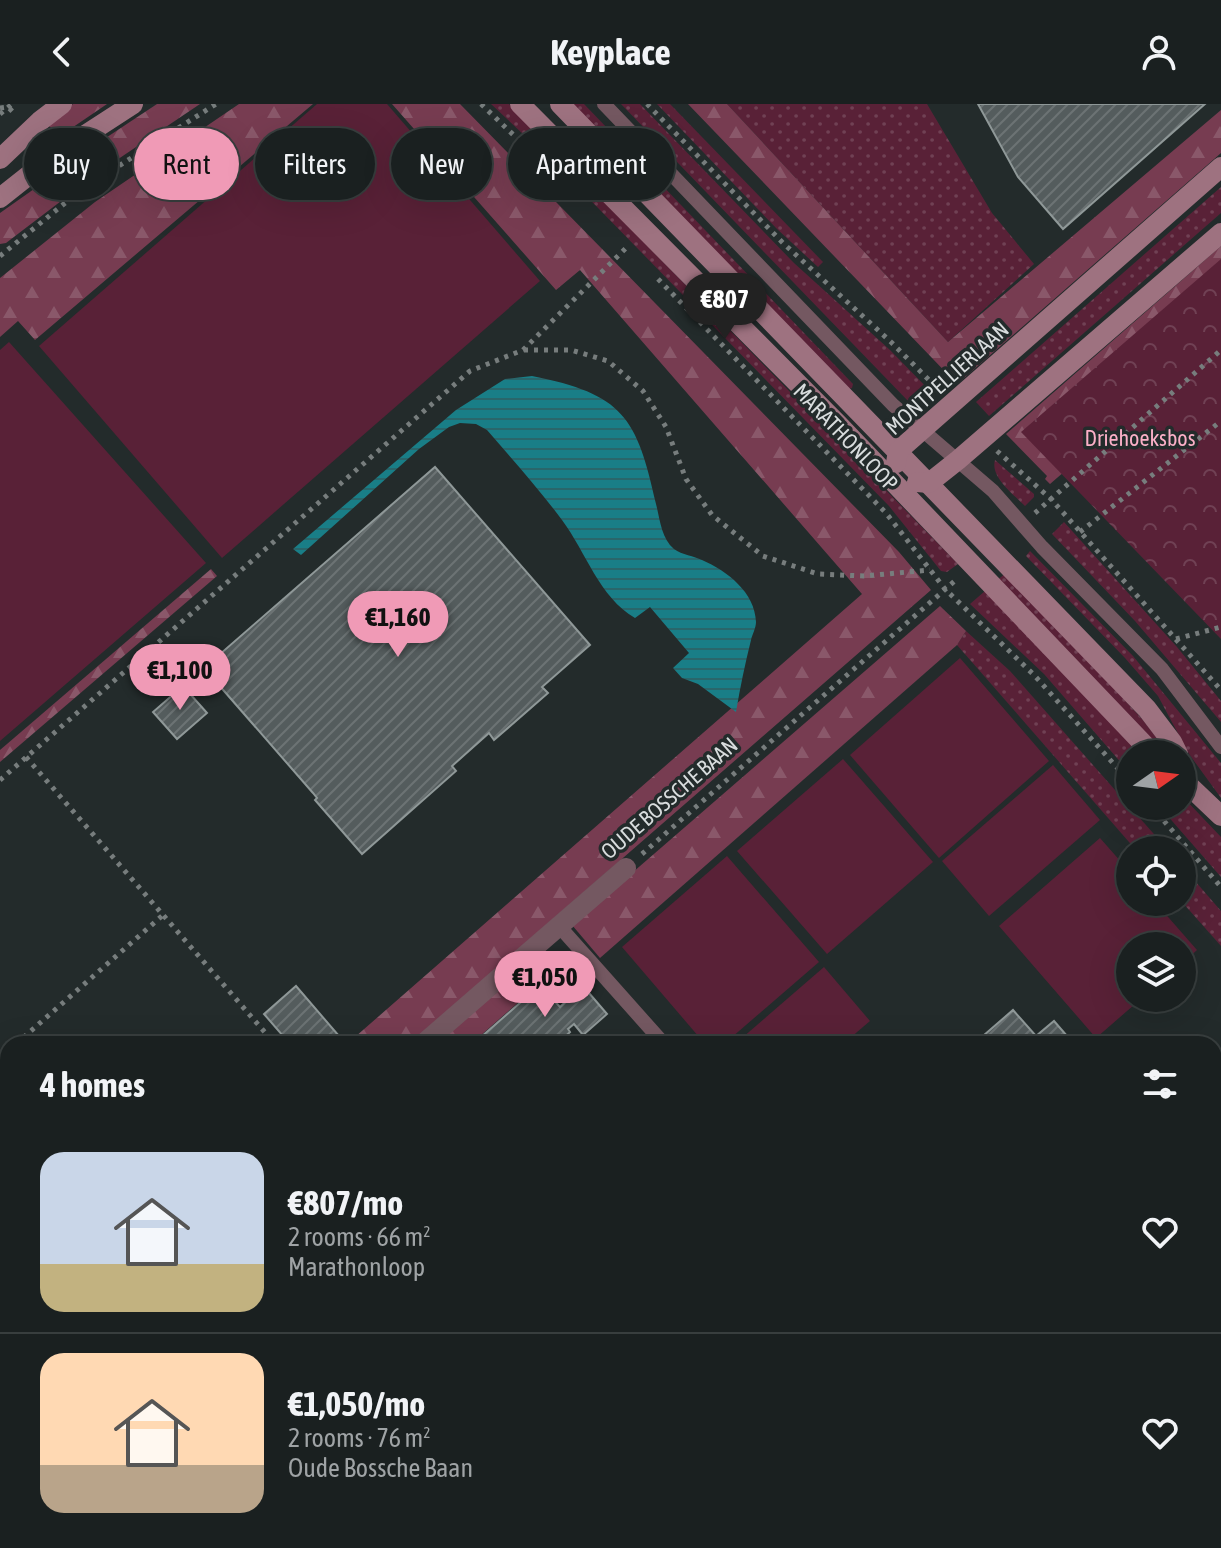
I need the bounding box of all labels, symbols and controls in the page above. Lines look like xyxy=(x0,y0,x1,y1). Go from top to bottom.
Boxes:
icon: back xyxy=(40,30,84,74)
icon: person xyxy=(1137,30,1181,74)
text: Keyplace xyxy=(550,31,671,73)
chip: Buy xyxy=(24,128,118,200)
chip: Rent xyxy=(134,128,239,200)
chip: Filters xyxy=(255,128,375,200)
chip: New xyxy=(391,128,492,200)
chip: Apartment xyxy=(508,128,675,200)
pin: €807 xyxy=(678,273,772,341)
text: €807 xyxy=(701,284,749,314)
street label: MONTPELLIERLAAN xyxy=(880,316,1014,440)
street label: MARATHONLOOP xyxy=(788,378,904,496)
park label: Driehoeksbos xyxy=(1085,425,1196,451)
pin: €1,160 xyxy=(333,591,463,659)
text: €1,160 xyxy=(365,602,431,632)
pin: €1,100 xyxy=(115,644,245,712)
text: €1,100 xyxy=(147,655,213,685)
street label: OUDE BOSSCHE BAAN xyxy=(595,732,743,864)
north arrow xyxy=(1116,740,1196,820)
map controls xyxy=(1116,740,1196,1012)
button: locate xyxy=(1116,836,1196,916)
button: layers xyxy=(1116,932,1196,1012)
pin: €1,050 xyxy=(480,951,610,1019)
text: €1,050 xyxy=(512,962,578,992)
icon: filters xyxy=(1138,1062,1182,1106)
text: 4 homes xyxy=(40,1065,145,1104)
text: €807/mo xyxy=(288,1183,403,1222)
icon: home xyxy=(104,1184,200,1280)
icon: heart xyxy=(1138,1210,1182,1254)
text: 2 rooms · 66 m² xyxy=(288,1222,430,1252)
text: Marathonloop xyxy=(288,1252,425,1282)
text: €1,050/mo xyxy=(288,1384,425,1423)
icon: home xyxy=(104,1385,200,1481)
icon: heart xyxy=(1138,1411,1182,1455)
text: 2 rooms · 76 m² xyxy=(288,1423,430,1453)
text: Oude Bossche Baan xyxy=(288,1453,473,1483)

